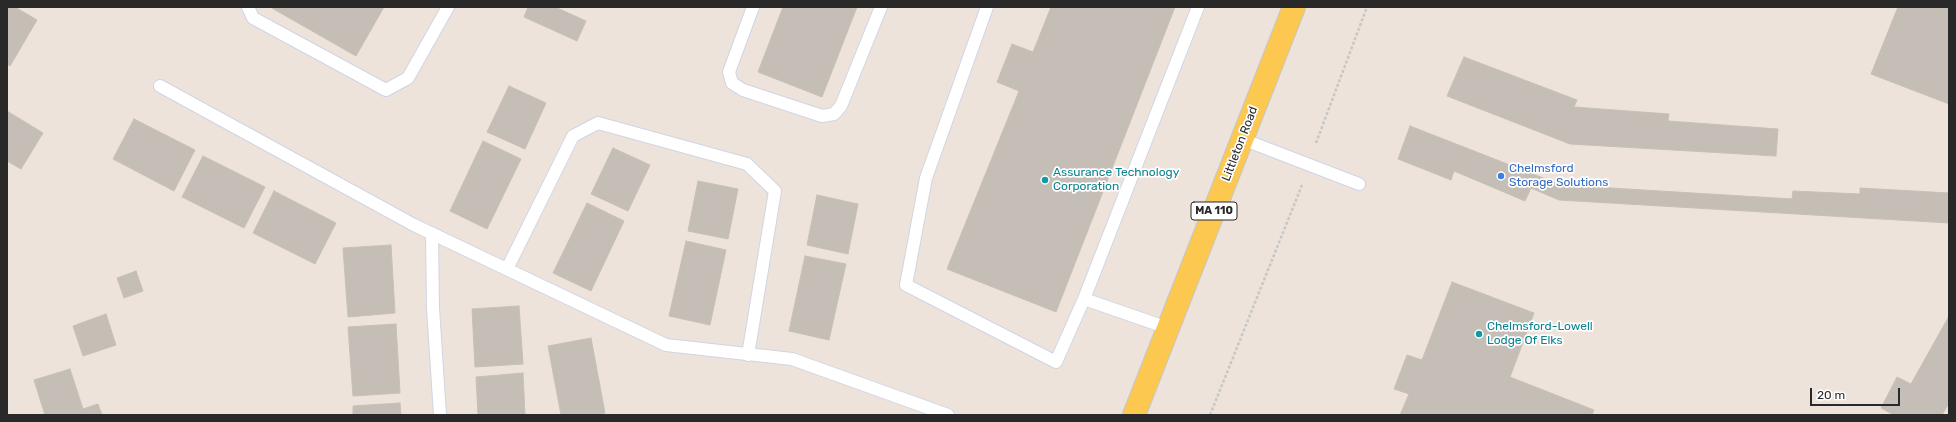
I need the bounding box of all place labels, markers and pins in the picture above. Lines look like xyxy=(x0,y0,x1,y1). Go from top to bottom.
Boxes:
place label: Chelmsford Storage Solutions xyxy=(1509,162,1608,190)
place label: Assurance Technology Corporation xyxy=(1053,166,1179,194)
marker: Chelmsford Storage Solutions xyxy=(1496,171,1506,181)
marker: Assurance Technology Corporation xyxy=(1040,175,1050,185)
place label: Chelmsford-Lowell Lodge Of Elks xyxy=(1487,320,1593,348)
marker: Chelmsford-Lowell Lodge Of Elks xyxy=(1474,329,1484,339)

